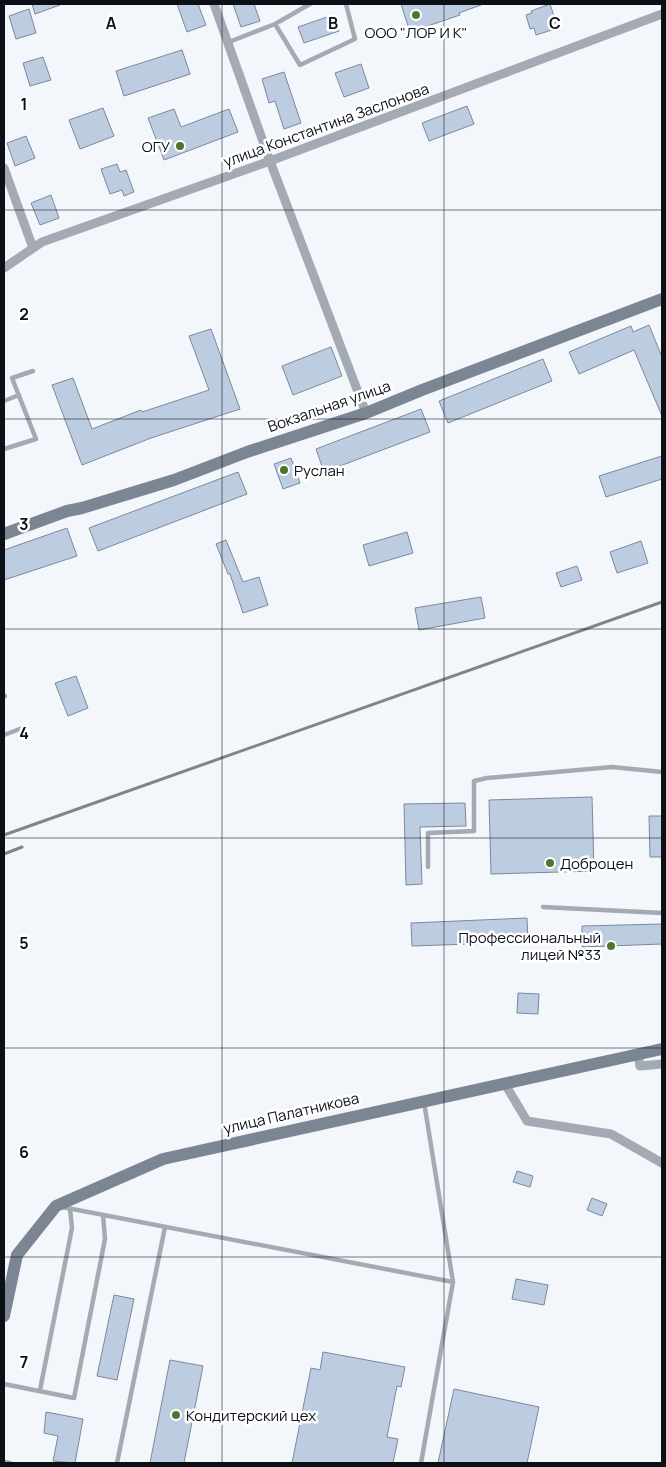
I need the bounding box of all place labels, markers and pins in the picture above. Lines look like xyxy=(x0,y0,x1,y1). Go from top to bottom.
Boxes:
marker: ООО "ЛОР И К" xyxy=(410,9,422,21)
place label: ООО "ЛОР И К" xyxy=(365,22,467,43)
place label: ОГУ xyxy=(142,136,171,157)
marker: ОГУ xyxy=(174,140,186,152)
place label: Руслан xyxy=(294,460,345,481)
marker: Руслан xyxy=(278,464,290,476)
place label: Доброцен xyxy=(560,853,633,874)
marker: Доброцен xyxy=(544,857,556,869)
place label: Профессиональный лицей №33 xyxy=(458,927,601,965)
marker: Профессиональный лицей №33 xyxy=(605,940,617,952)
place label: Кондитерский цех xyxy=(186,1405,316,1426)
marker: Кондитерский цех xyxy=(170,1409,182,1421)

